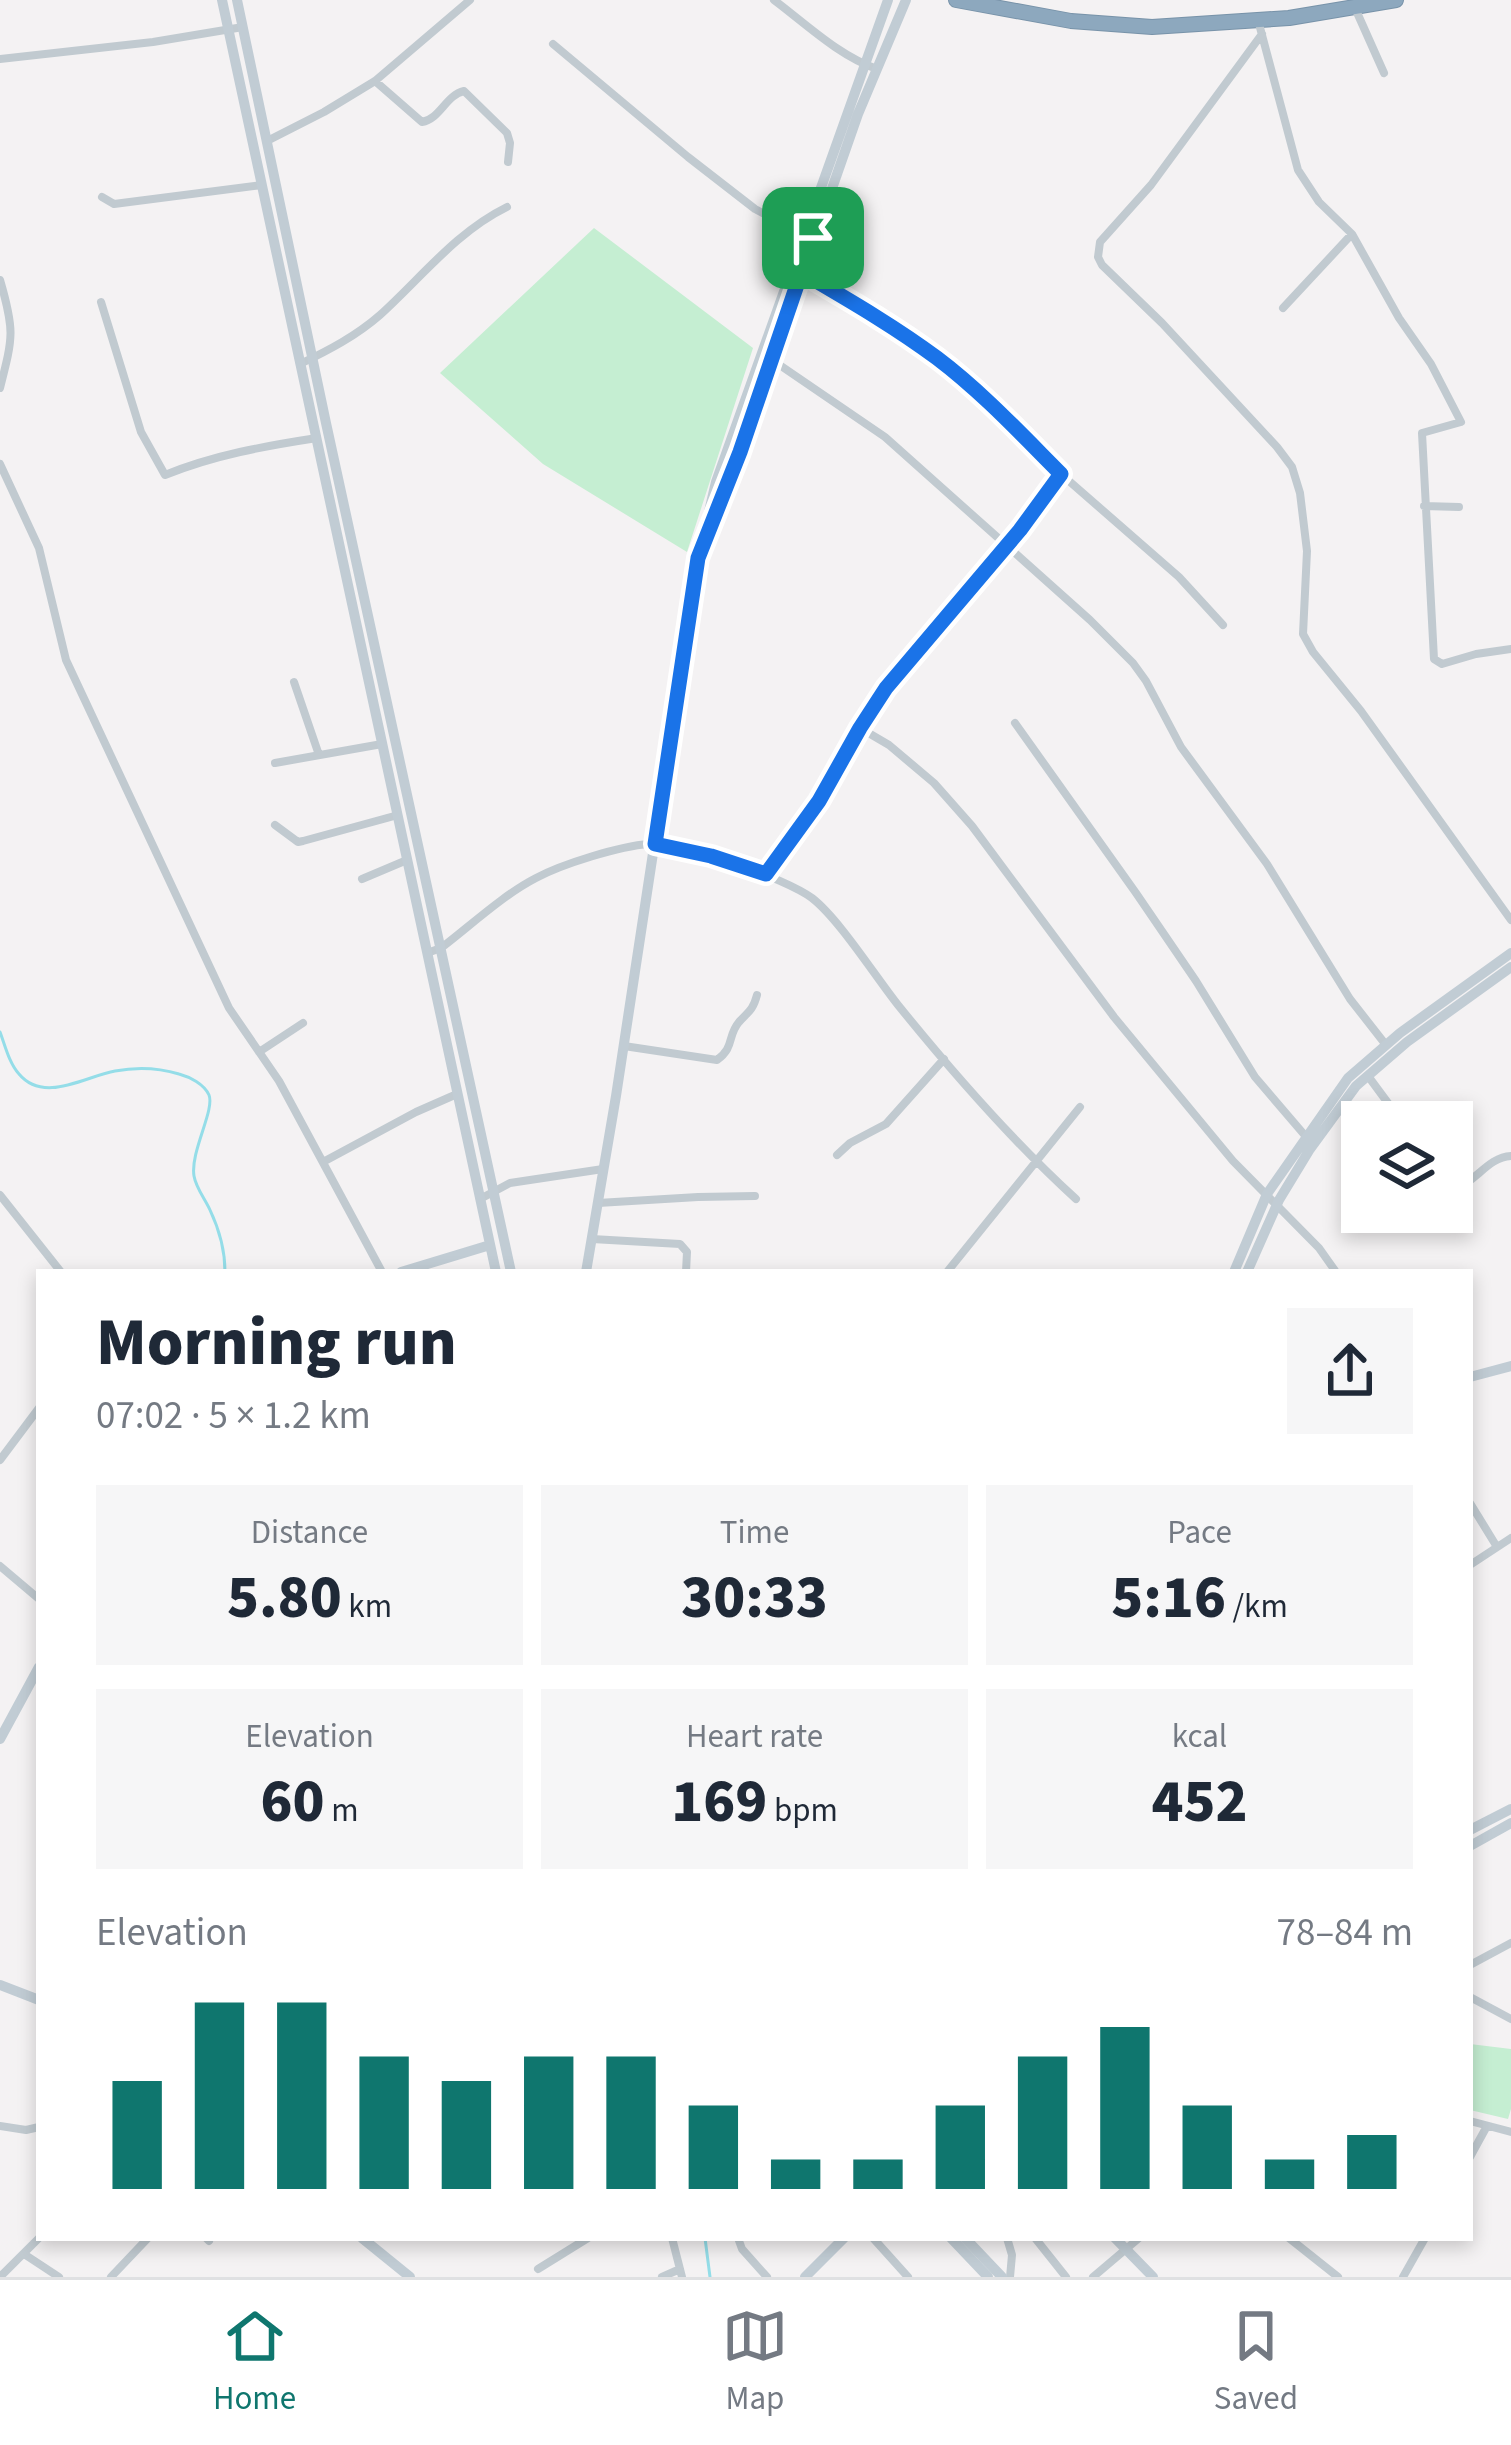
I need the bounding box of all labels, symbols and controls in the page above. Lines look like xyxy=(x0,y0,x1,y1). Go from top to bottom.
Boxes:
pin xyxy=(762,187,864,289)
icon: arrive xyxy=(780,205,846,271)
map controls xyxy=(1341,1101,1473,1233)
button: layers xyxy=(1341,1101,1473,1233)
text: Morning run xyxy=(96,1296,457,1390)
button: share xyxy=(1287,1308,1413,1434)
text: 07:02 · 5 × 1.2 km xyxy=(96,1388,371,1444)
text: Distance xyxy=(251,1509,368,1556)
text: Time xyxy=(720,1509,789,1556)
text: Pace xyxy=(1167,1509,1232,1556)
text: 5.80 xyxy=(227,1556,342,1641)
text: 30:33 xyxy=(681,1556,828,1641)
text: 5:16 xyxy=(1111,1556,1226,1641)
text: km xyxy=(342,1583,392,1630)
text: /km xyxy=(1226,1583,1288,1630)
text: Elevation xyxy=(245,1713,374,1760)
text: Heart rate xyxy=(686,1713,823,1760)
text: kcal xyxy=(1172,1713,1227,1760)
text: 60 xyxy=(260,1760,325,1845)
text: 169 xyxy=(671,1760,767,1845)
text: 452 xyxy=(1151,1760,1248,1845)
text: m xyxy=(325,1787,359,1834)
text: bpm xyxy=(767,1787,838,1834)
text: Elevation xyxy=(96,1905,248,1961)
text: 78–84 m xyxy=(1277,1905,1413,1961)
tab: Home xyxy=(213,2303,296,2422)
tab: Map xyxy=(722,2303,788,2422)
tab: Saved xyxy=(1214,2303,1298,2422)

